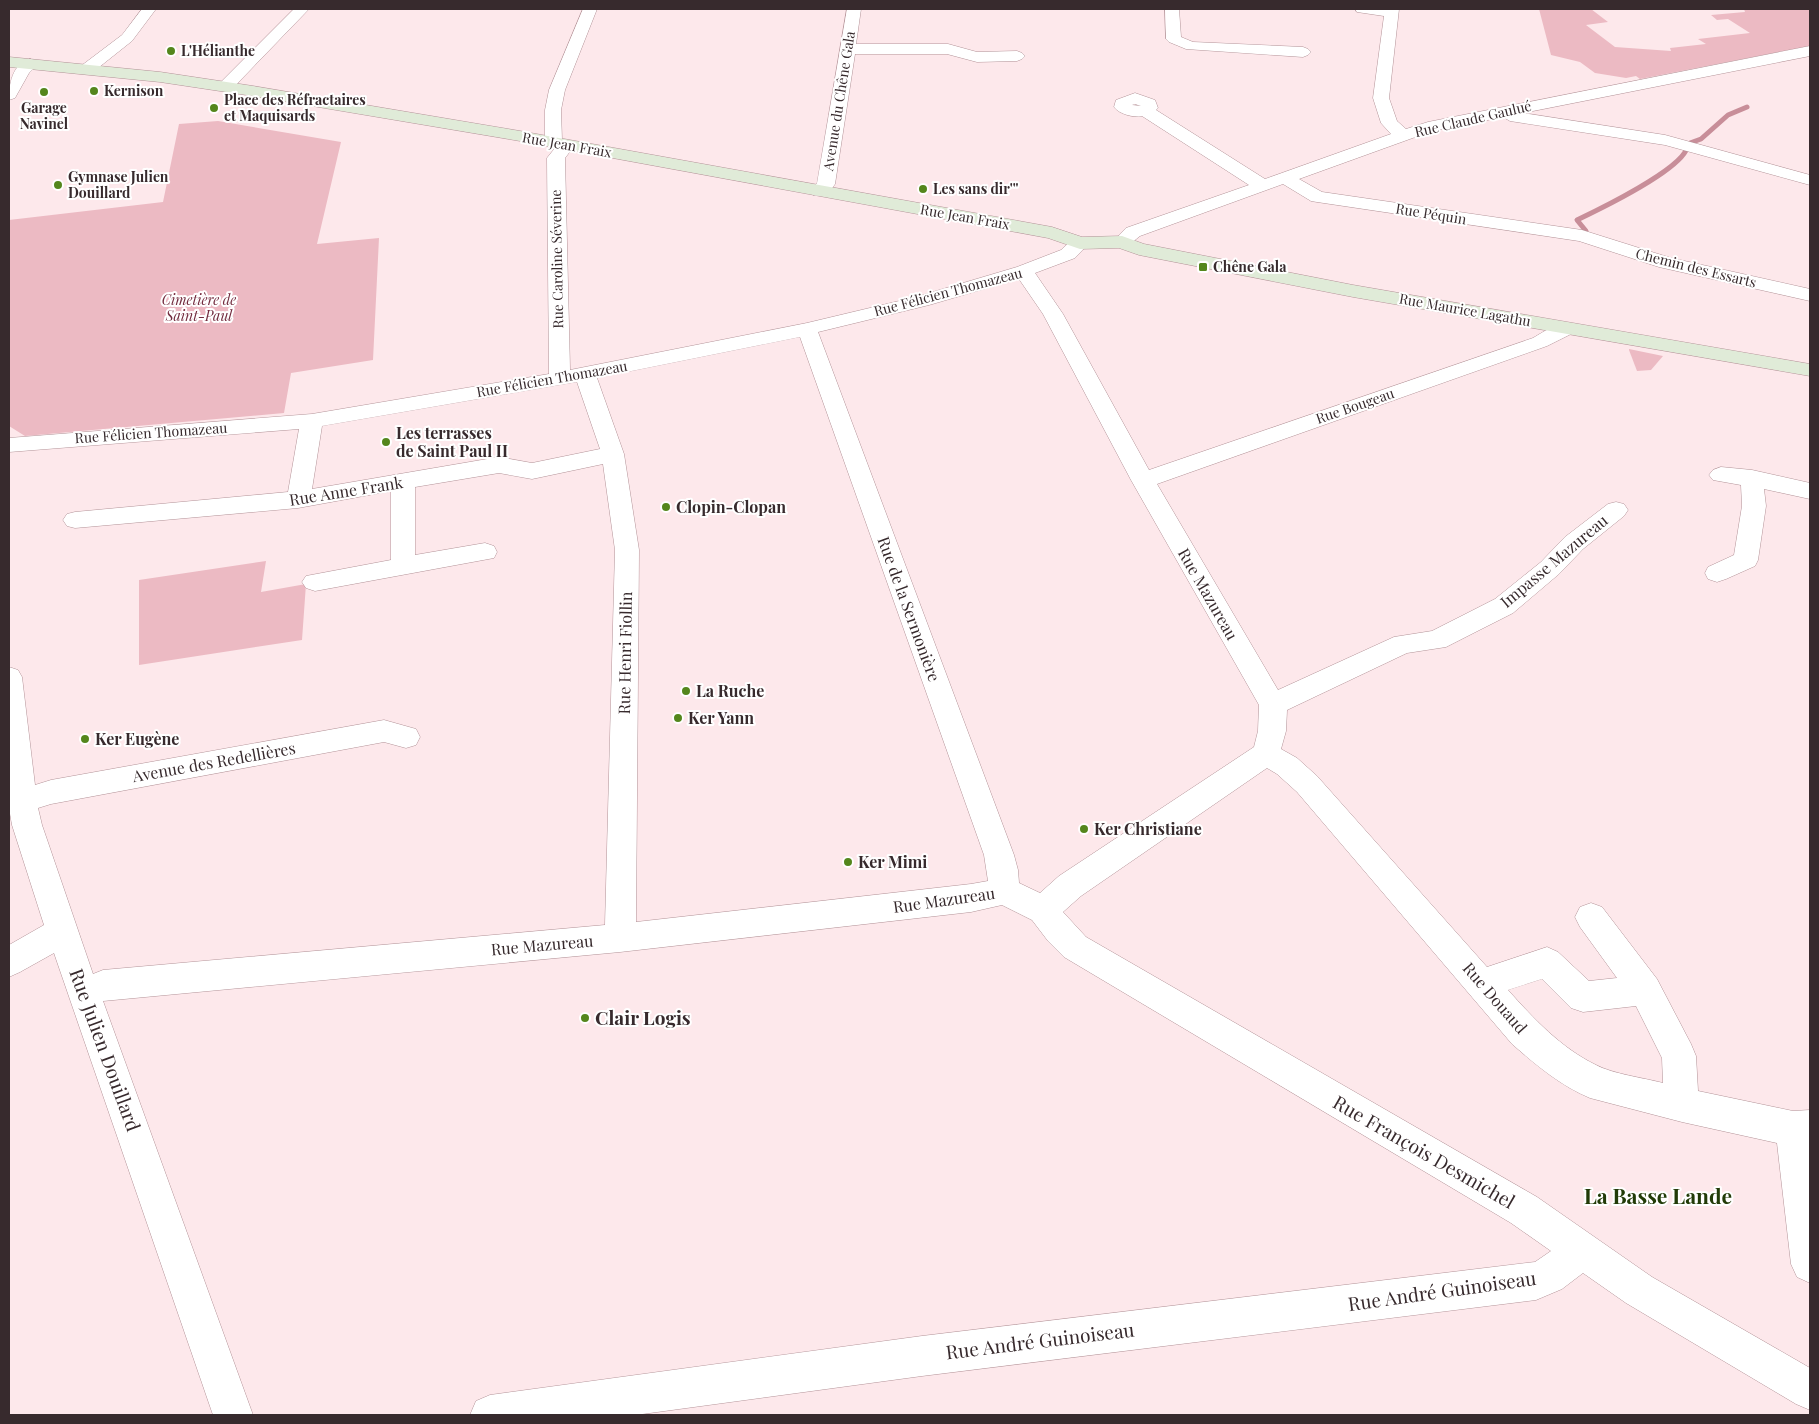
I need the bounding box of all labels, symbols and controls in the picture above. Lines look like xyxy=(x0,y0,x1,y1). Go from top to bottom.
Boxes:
street label: Avenue du Chêne Gala xyxy=(818,30,859,173)
place label: L'Hélianthe xyxy=(181,41,255,60)
marker: L'Hélianthe xyxy=(165,45,177,57)
place label: Kernison xyxy=(104,81,164,100)
marker: Kernison xyxy=(88,85,100,97)
marker: Garage Navinel xyxy=(38,86,50,98)
place label: Place des Réfractaires et Maquisards xyxy=(224,90,366,125)
street label: Rue Claude Gaulué xyxy=(1413,96,1533,141)
place label: Garage Navinel xyxy=(20,98,69,133)
marker: Place des Réfractaires et Maquisards xyxy=(208,102,220,114)
street label: Rue Jean Fraix xyxy=(521,127,614,162)
place label: Gymnase Julien Douillard xyxy=(68,167,169,202)
marker: Gymnase Julien Douillard xyxy=(52,179,64,191)
place label: Les sans dir''' xyxy=(933,179,1019,198)
marker: Les sans dir''' xyxy=(917,183,929,195)
street label: Rue Caroline Séverine xyxy=(546,189,567,329)
street label: Rue Jean Fraix xyxy=(919,199,1012,234)
street label: Rue Péquin xyxy=(1394,199,1468,229)
street label: Chemin des Essarts xyxy=(1634,243,1758,292)
place label: Chêne Gala xyxy=(1213,257,1287,276)
marker: Chêne Gala xyxy=(1197,261,1209,273)
street label: Rue Félicien Thomazeau xyxy=(872,263,1024,320)
street label: Rue Maurice Lagathu xyxy=(1398,289,1532,330)
park label: Cimetière de Saint-Paul xyxy=(162,290,236,325)
street label: Rue Félicien Thomazeau xyxy=(475,356,629,401)
street label: Rue Bougeau xyxy=(1313,383,1397,428)
street label: Rue Félicien Thomazeau xyxy=(74,418,228,447)
place label: Les terrasses de Saint Paul II xyxy=(396,422,508,461)
marker: Les terrasses de Saint Paul II xyxy=(380,436,392,448)
street label: Rue Anne Frank xyxy=(287,471,405,510)
place label: Clopin-Clopan xyxy=(676,496,786,517)
marker: Clopin-Clopan xyxy=(660,501,672,513)
street label: Impasse Mazureau xyxy=(1496,509,1612,612)
street label: Rue de la Sermonière xyxy=(873,533,946,684)
street label: Rue Mazureau xyxy=(1174,544,1243,643)
street label: Rue Henri Fiollin xyxy=(613,591,636,715)
place label: La Ruche xyxy=(696,680,764,701)
marker: La Ruche xyxy=(680,685,692,697)
place label: Ker Yann xyxy=(688,707,754,728)
marker: Ker Yann xyxy=(672,712,684,724)
place label: Ker Eugène xyxy=(95,728,179,749)
marker: Ker Eugène xyxy=(79,733,91,745)
street label: Avenue des Redellières xyxy=(130,737,297,786)
place label: Ker Christiane xyxy=(1094,818,1202,839)
marker: Ker Christiane xyxy=(1078,823,1090,835)
place label: Ker Mimi xyxy=(858,851,927,872)
marker: Ker Mimi xyxy=(842,856,854,868)
street label: Rue Mazureau xyxy=(892,882,996,917)
street label: Rue Mazureau xyxy=(490,930,594,959)
street label: Rue Douaud xyxy=(1459,958,1532,1038)
street label: Rue Julien Douillard xyxy=(64,965,147,1135)
place label: Clair Logis xyxy=(595,1004,691,1030)
marker: Clair Logis xyxy=(579,1012,591,1024)
street label: Rue François Desmichel xyxy=(1329,1088,1521,1214)
district label: La Basse Lande xyxy=(1584,1181,1732,1209)
street label: Rue André Guinoiseau xyxy=(1346,1264,1538,1316)
street label: Rue André Guinoiseau xyxy=(944,1316,1136,1364)

